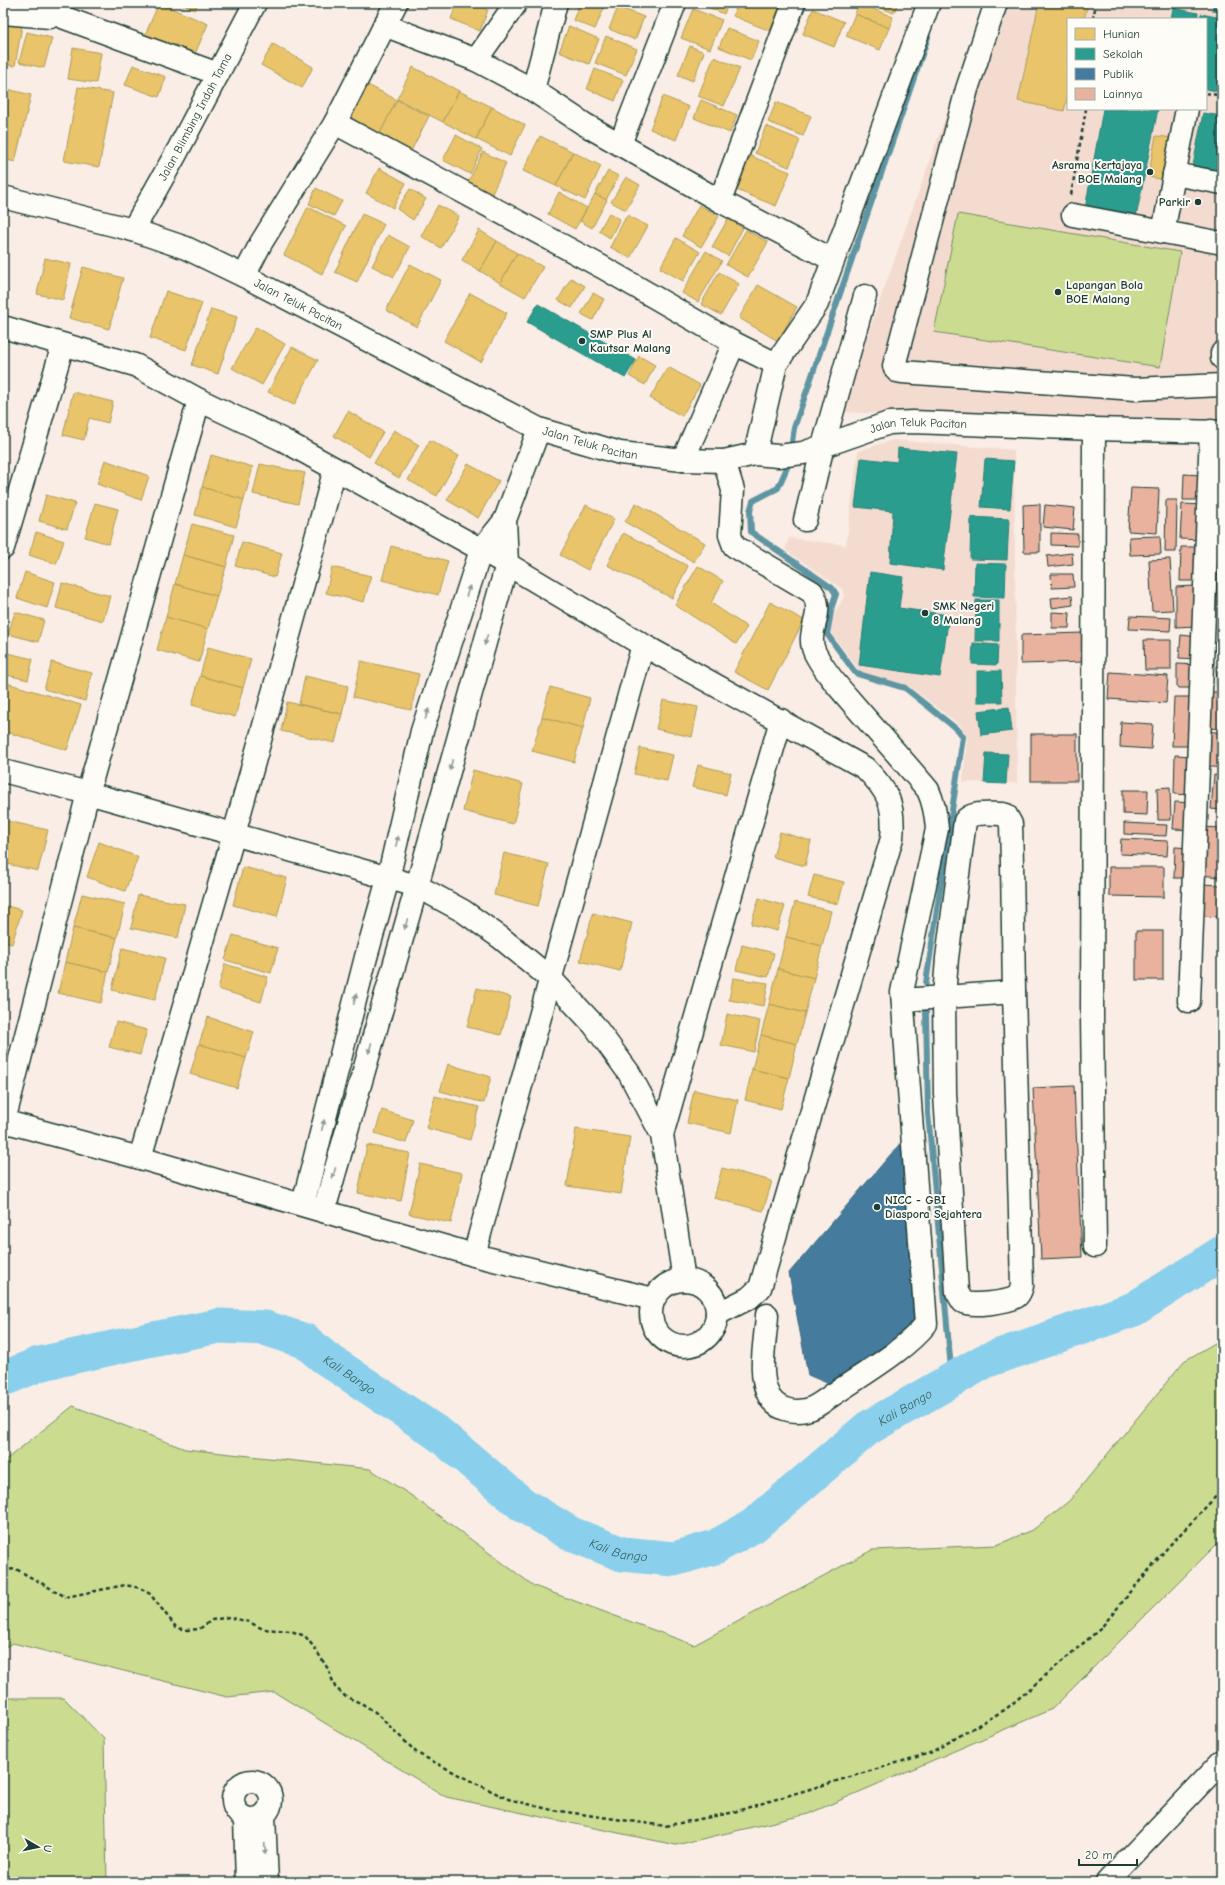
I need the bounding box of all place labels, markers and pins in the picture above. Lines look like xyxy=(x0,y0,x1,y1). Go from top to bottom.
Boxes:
place label: Asrama Kertajaya BOE Malang xyxy=(1052,158,1142,186)
marker: Asrama Kertajaya BOE Malang xyxy=(1145,167,1155,177)
place label: Parkir xyxy=(1159,195,1190,209)
marker: Parkir xyxy=(1193,197,1203,207)
place label: Lapangan Bola BOE Malang xyxy=(1066,278,1143,306)
marker: Lapangan Bola BOE Malang xyxy=(1053,287,1063,297)
place label: SMP Plus Al Kautsar Malang xyxy=(590,327,671,355)
marker: SMP Plus Al Kautsar Malang xyxy=(577,336,587,346)
place label: SMK Negeri 8 Malang xyxy=(933,599,994,627)
marker: SMK Negeri 8 Malang xyxy=(920,608,930,618)
place label: NICC - GBI Diaspora Sejahtera xyxy=(885,1193,982,1221)
marker: NICC - GBI Diaspora Sejahtera xyxy=(872,1202,882,1212)

